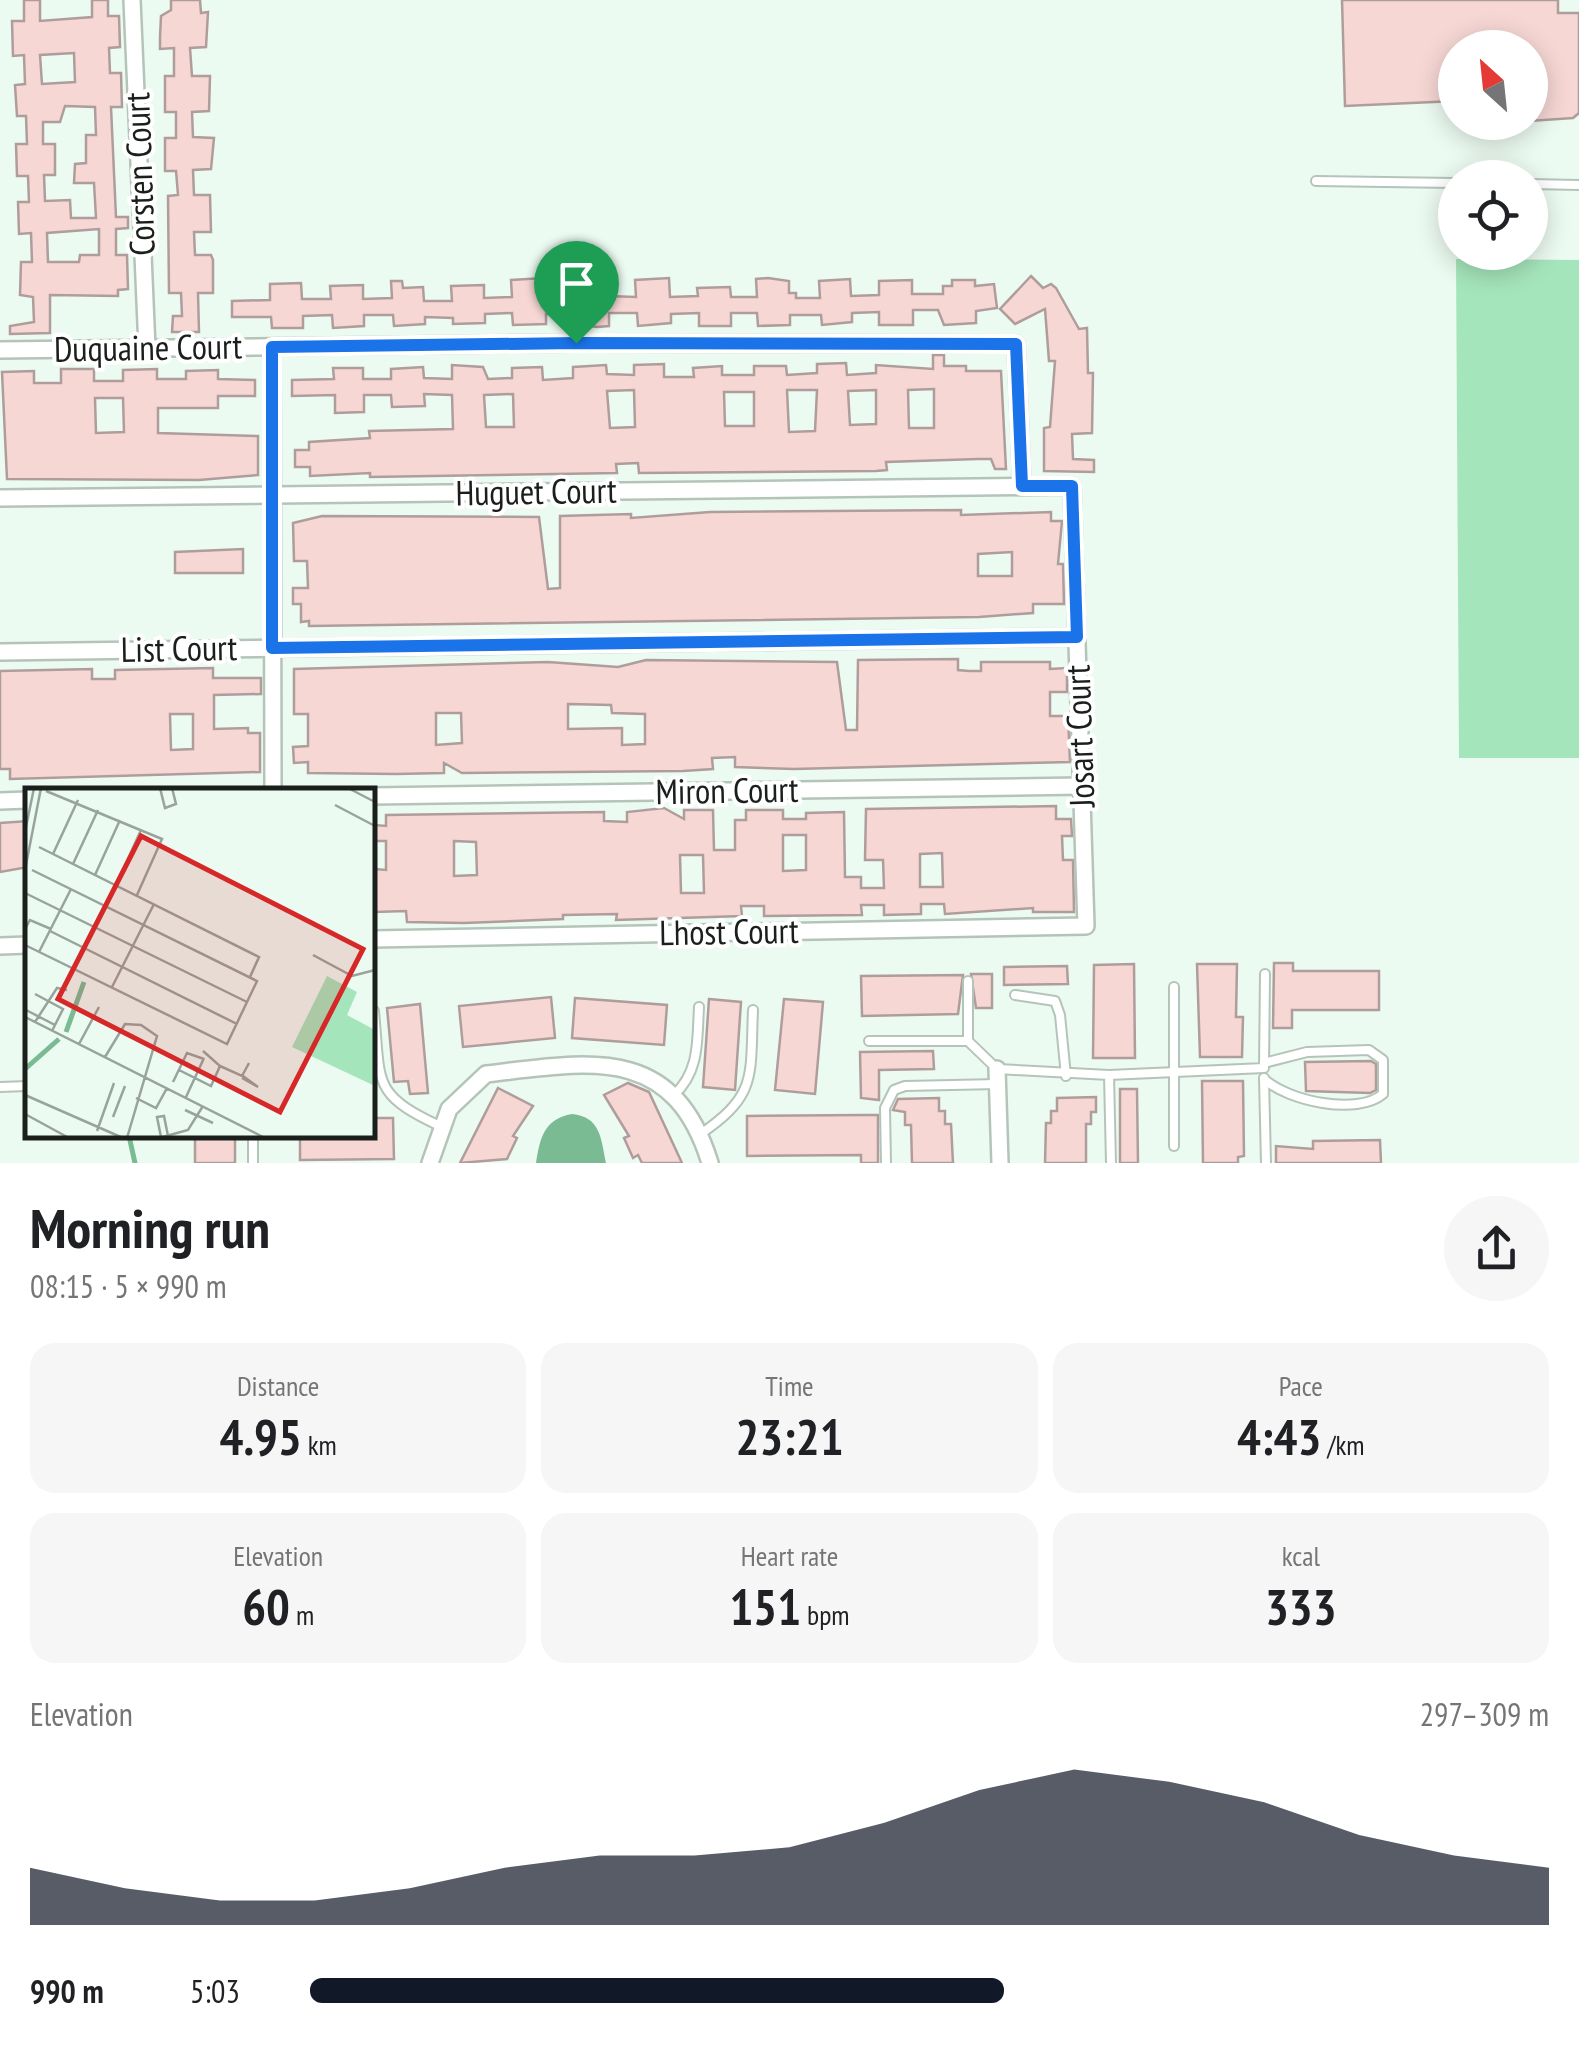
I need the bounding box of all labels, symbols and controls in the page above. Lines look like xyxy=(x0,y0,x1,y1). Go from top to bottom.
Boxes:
north arrow xyxy=(1438,30,1548,140)
map controls xyxy=(1438,30,1548,270)
street label: Corsten Court xyxy=(113,91,165,257)
button: locate xyxy=(1438,160,1548,270)
pin xyxy=(534,241,619,344)
icon: arrive xyxy=(549,256,604,311)
street label: Duquaine Court xyxy=(54,322,243,372)
street label: Huguet Court xyxy=(455,467,617,515)
street label: List Court xyxy=(120,624,238,672)
street label: Josart Court xyxy=(1054,664,1105,809)
street label: Miron Court xyxy=(655,766,799,814)
inset map xyxy=(25,788,375,1138)
street label: Lhost Court xyxy=(659,907,799,955)
text: Morning run xyxy=(30,1192,270,1263)
button: share xyxy=(1444,1196,1549,1301)
text: 08:15 · 5 × 990 m xyxy=(30,1265,227,1307)
text: Distance xyxy=(237,1367,319,1404)
text: Time xyxy=(765,1367,814,1404)
text: Pace xyxy=(1279,1367,1323,1404)
text: 4.95 xyxy=(219,1404,302,1469)
text: 23:21 xyxy=(735,1404,844,1469)
text: 4:43 xyxy=(1237,1404,1321,1469)
text: km xyxy=(302,1426,337,1463)
text: /km xyxy=(1321,1426,1365,1463)
text: Elevation xyxy=(233,1537,323,1574)
text: Heart rate xyxy=(741,1537,838,1574)
text: kcal xyxy=(1282,1537,1320,1574)
text: 60 xyxy=(242,1574,290,1639)
text: 151 xyxy=(729,1574,801,1639)
text: 333 xyxy=(1265,1574,1337,1639)
text: m xyxy=(290,1596,314,1633)
text: bpm xyxy=(801,1596,850,1633)
text: Elevation xyxy=(30,1693,133,1735)
text: 297–309 m xyxy=(1420,1693,1549,1735)
text: 990 m xyxy=(30,1970,104,2012)
text: 5:03 xyxy=(190,1970,240,2012)

